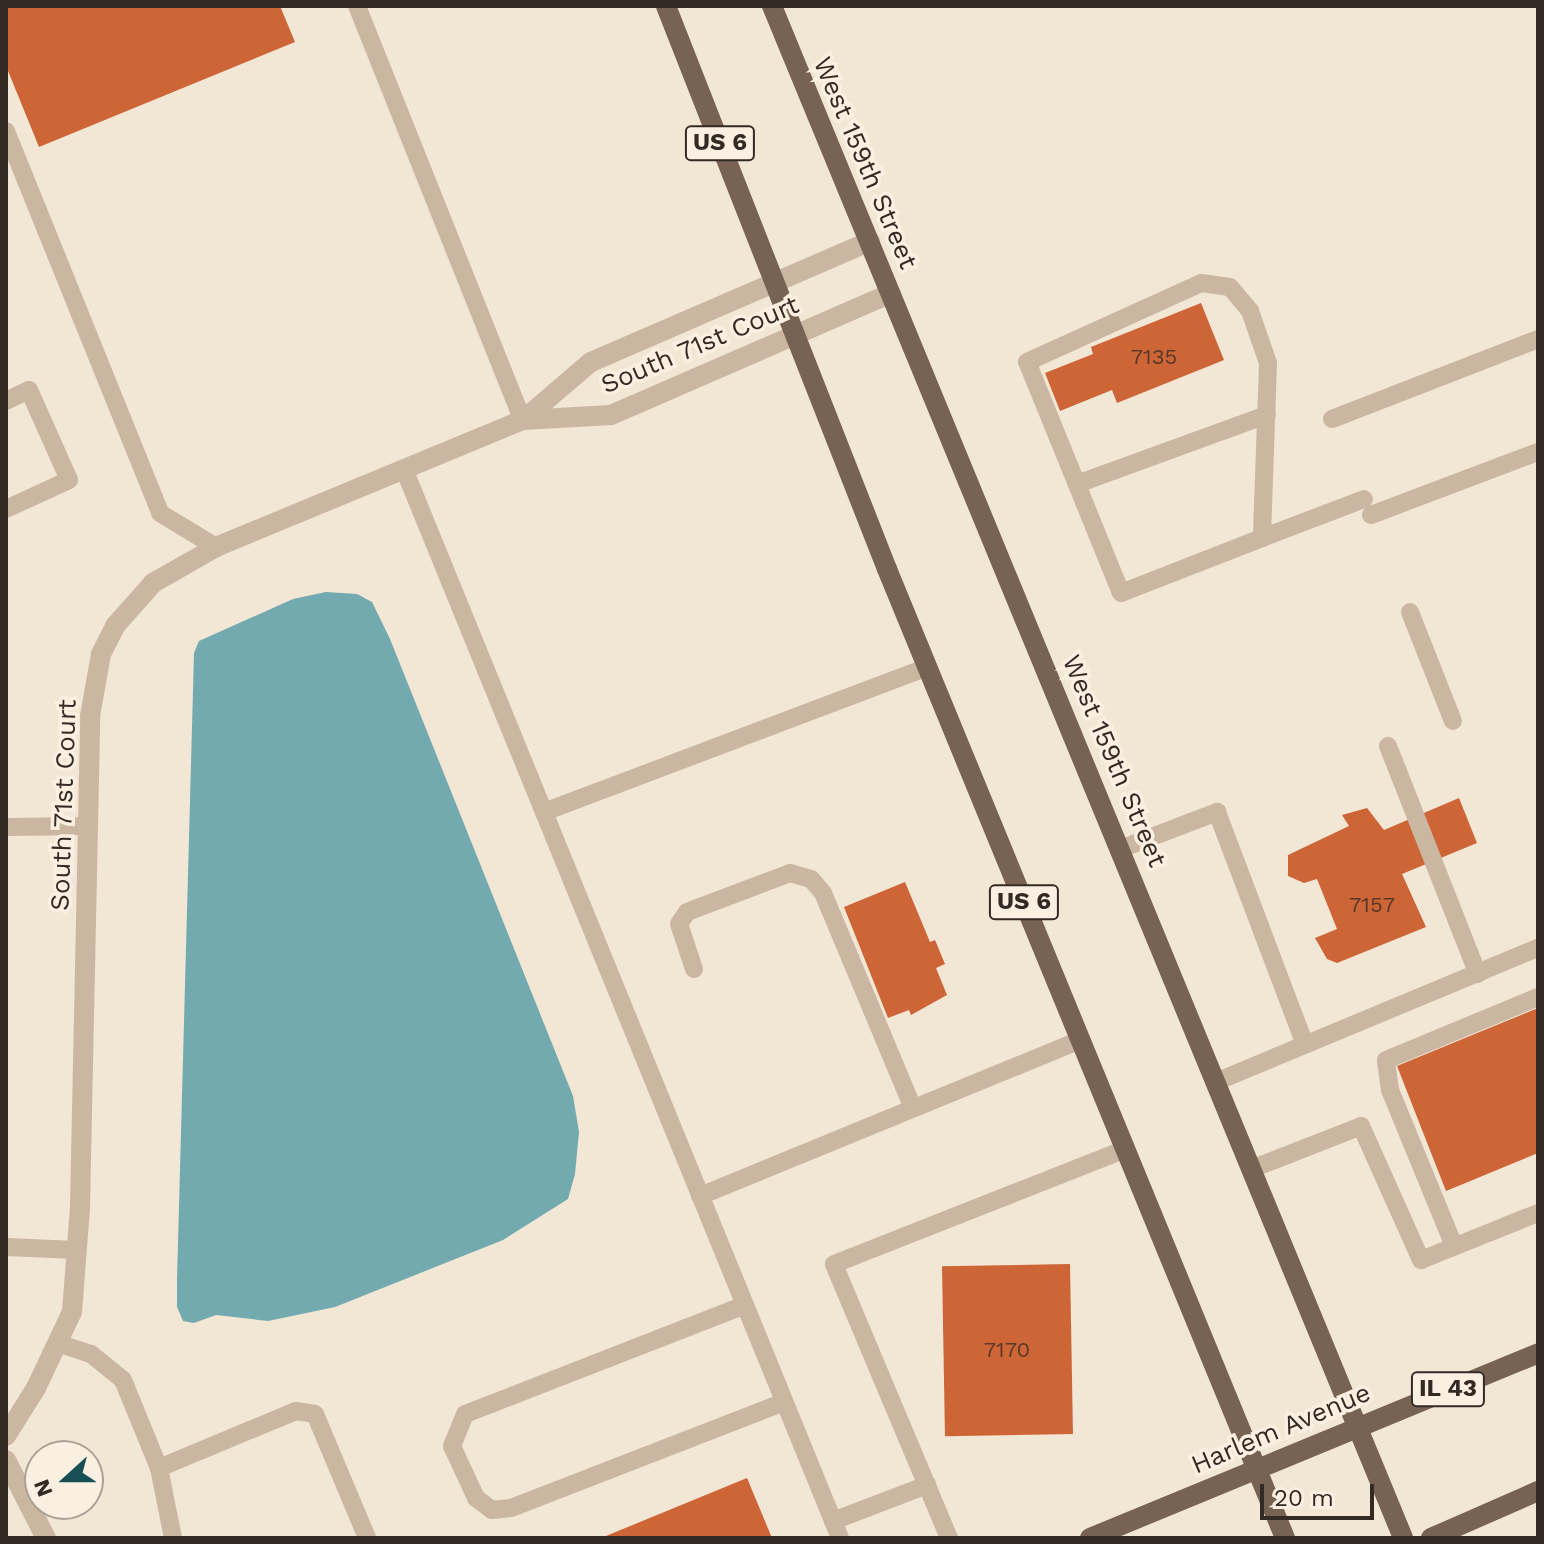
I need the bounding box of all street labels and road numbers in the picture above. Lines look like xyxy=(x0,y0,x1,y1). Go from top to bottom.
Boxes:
street label: West 159th Street xyxy=(806,52,924,274)
road number: US 6 xyxy=(684,123,756,163)
street label: South 71st Court xyxy=(596,289,804,401)
street label: West 159th Street xyxy=(1055,650,1173,872)
street label: South 71st Court xyxy=(45,698,83,912)
road number: US 6 xyxy=(988,882,1060,922)
road number: IL 43 xyxy=(1410,1369,1486,1409)
street label: Harlem Avenue xyxy=(1186,1377,1376,1481)

